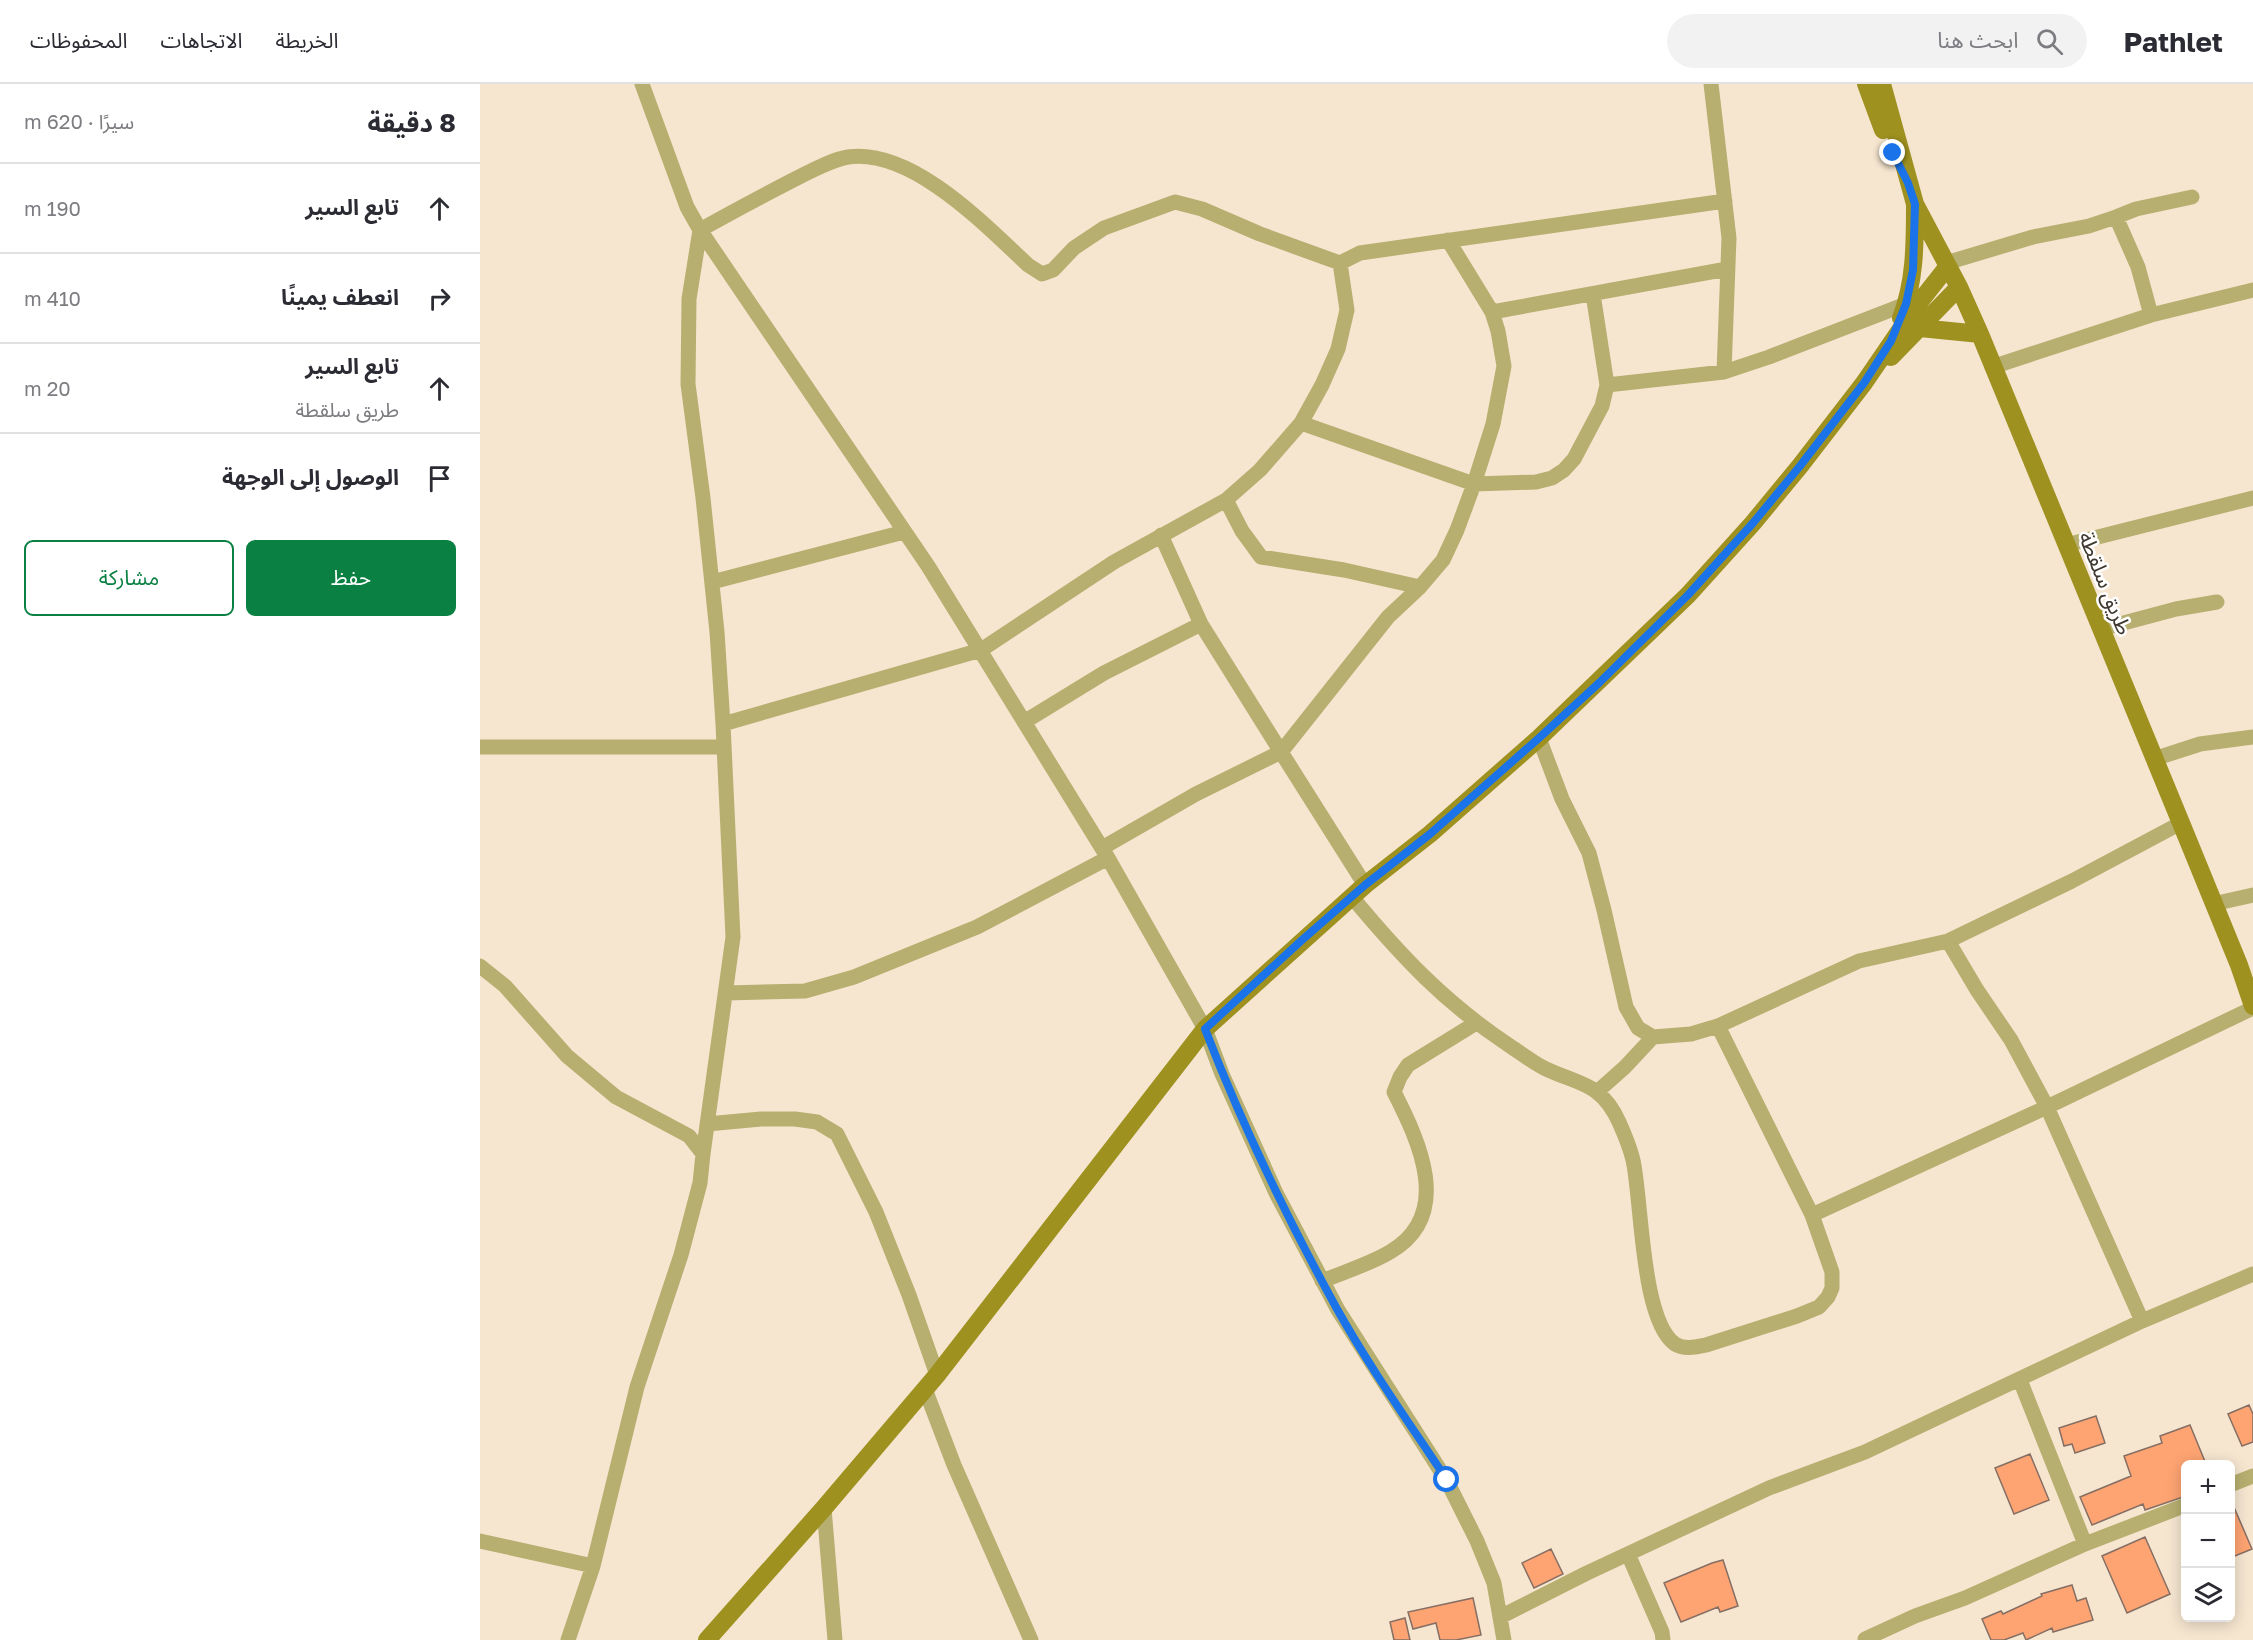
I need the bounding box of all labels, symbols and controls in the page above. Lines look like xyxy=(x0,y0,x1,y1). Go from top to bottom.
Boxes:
search box xyxy=(1667,14,2087,68)
icon: search xyxy=(2033,25,2066,58)
text: Pathlet xyxy=(2123,25,2223,58)
text: ابحث هنا xyxy=(1937,26,2018,53)
text: المحفوظات xyxy=(30,27,127,53)
text: الاتجاهات xyxy=(160,27,242,53)
text: الخريطة xyxy=(275,27,338,53)
text: 8 دقيقة xyxy=(367,107,456,138)
text: سيرًا · 620 m xyxy=(24,109,134,133)
route end xyxy=(1879,139,1905,165)
icon: ahead xyxy=(423,192,456,225)
text: تابع السير xyxy=(305,193,399,220)
text: 190 m xyxy=(24,196,81,220)
icon: right xyxy=(423,282,456,315)
text: انعطف يمينًا xyxy=(281,283,399,310)
text: 410 m xyxy=(24,286,81,310)
text: تابع السير xyxy=(305,352,399,379)
icon: ahead xyxy=(423,372,456,405)
text: 20 m xyxy=(24,376,71,400)
text: طريق سلقطة xyxy=(296,397,399,421)
icon: arrive xyxy=(423,462,456,495)
text: الوصول إلى الوجهة xyxy=(222,463,399,490)
street label: طريق سلقطة xyxy=(2073,528,2138,639)
button: مشاركة xyxy=(24,540,234,616)
button: حفظ xyxy=(246,540,456,616)
map controls xyxy=(2181,1460,2235,1622)
button: + xyxy=(2181,1460,2235,1514)
route start xyxy=(1433,1466,1459,1492)
button: − xyxy=(2181,1514,2235,1568)
button: layers xyxy=(2181,1568,2235,1622)

